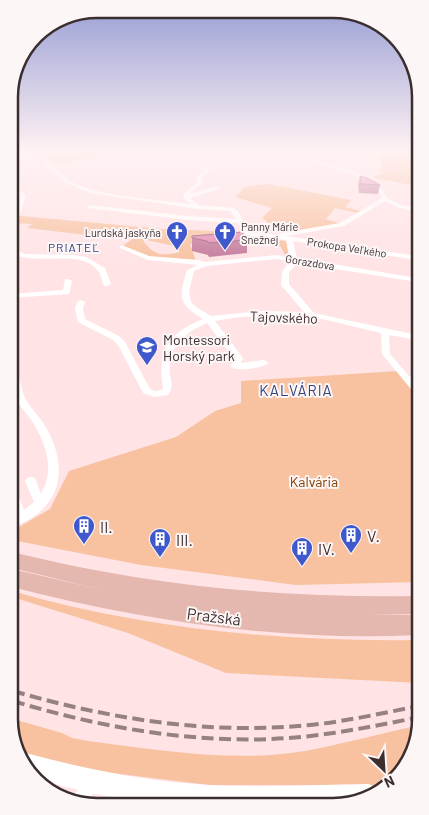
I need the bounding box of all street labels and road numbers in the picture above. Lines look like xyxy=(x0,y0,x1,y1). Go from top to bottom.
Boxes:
street label: Prokopa Veľkého xyxy=(306,234,388,260)
street label: Gorazdova xyxy=(284,252,336,272)
street label: Tajovského xyxy=(250,307,318,327)
street label: Pražská xyxy=(186,603,242,629)

